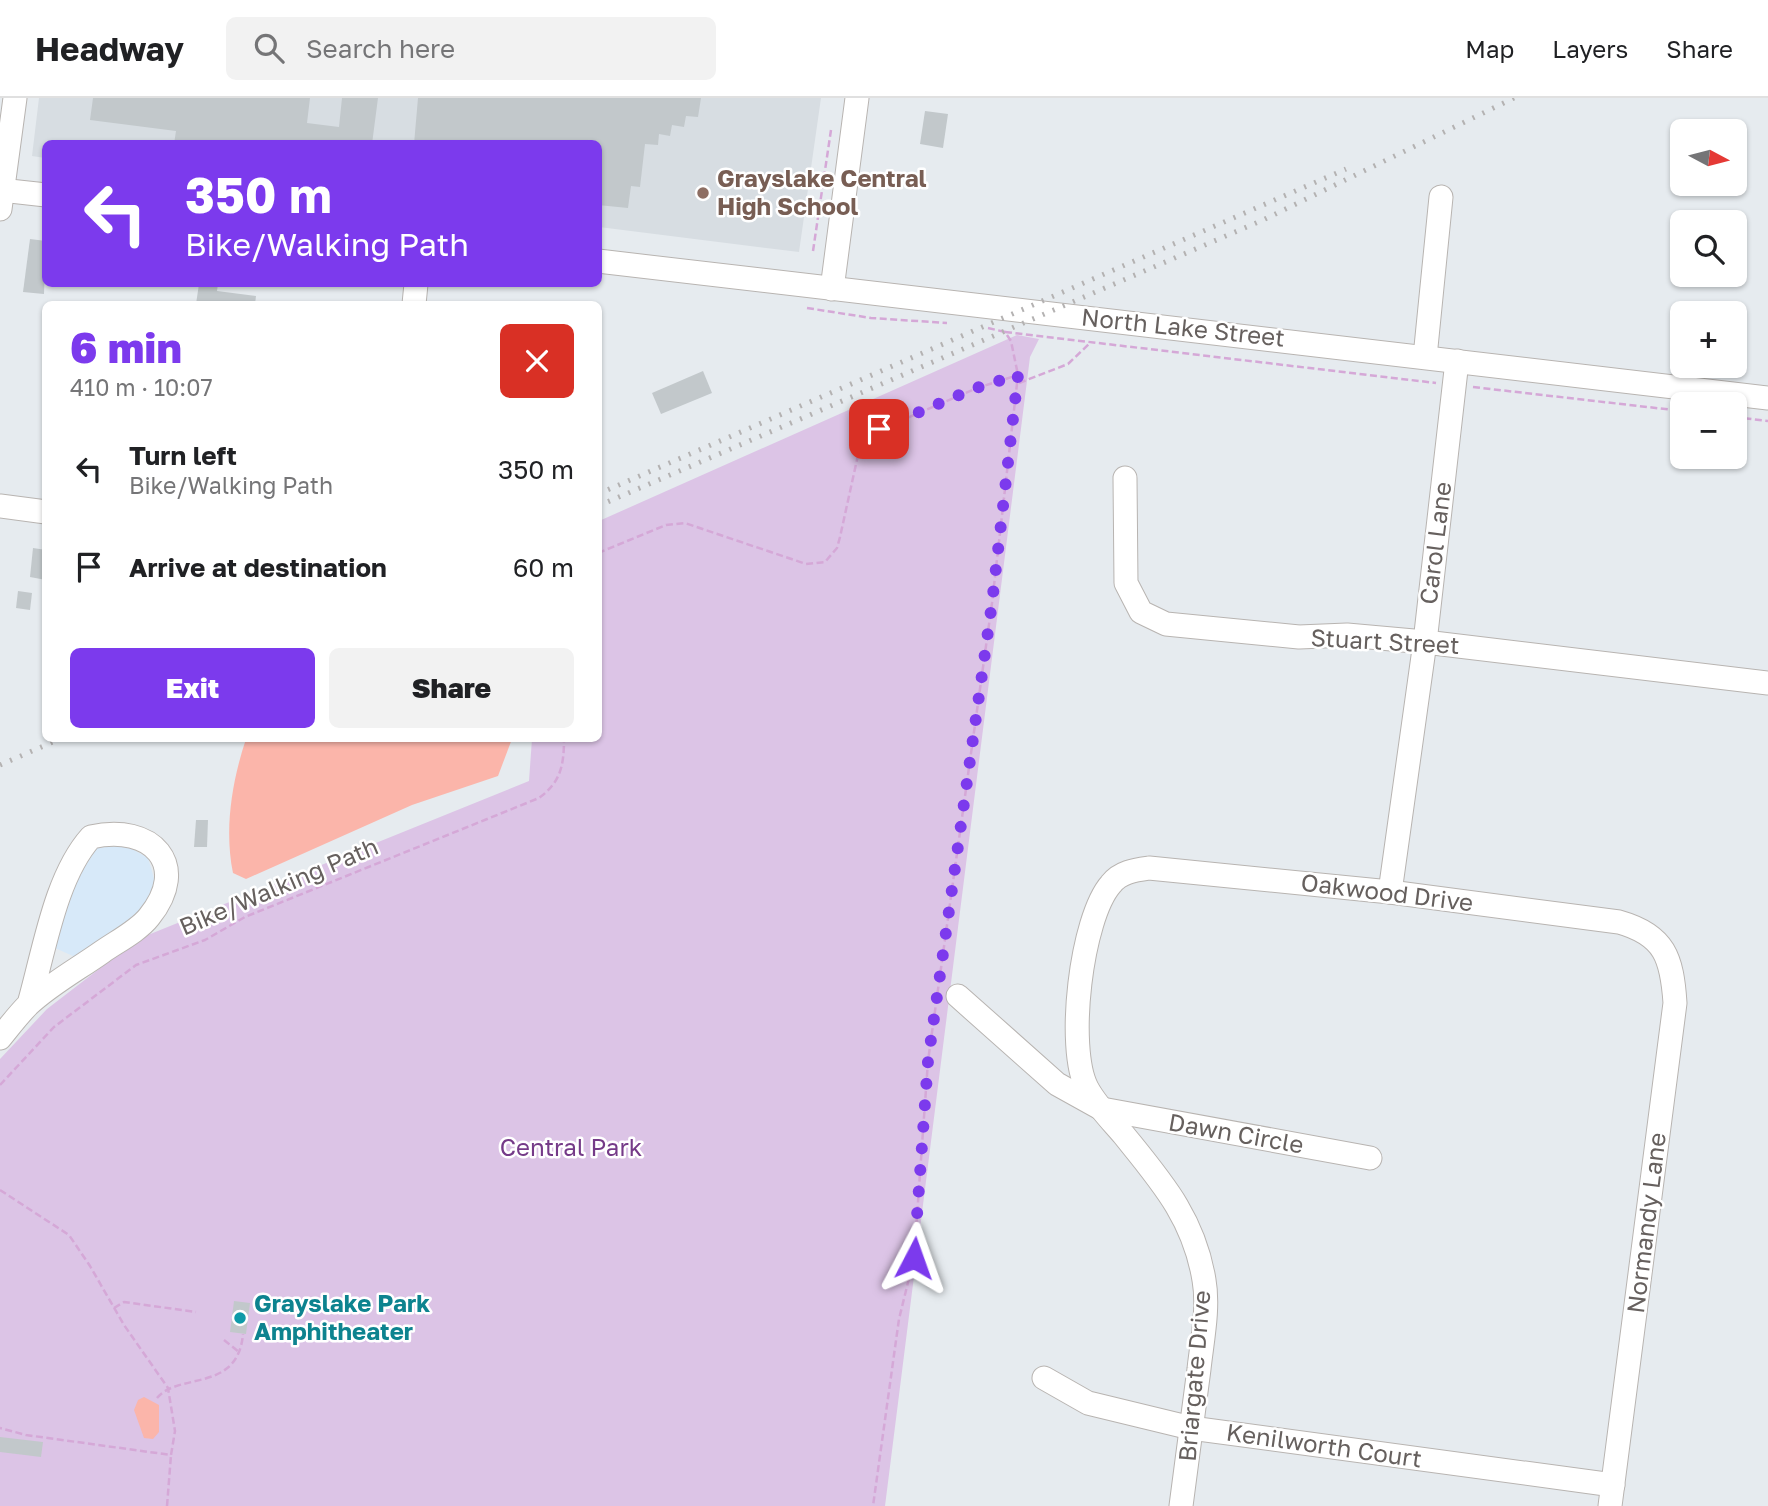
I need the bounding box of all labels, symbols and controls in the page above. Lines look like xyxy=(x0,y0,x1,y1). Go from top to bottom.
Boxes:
search box xyxy=(226,17,716,80)
text: Headway xyxy=(35,29,184,68)
icon: search xyxy=(250,29,288,67)
text: Search here xyxy=(306,33,455,64)
text: Map xyxy=(1465,34,1514,63)
text: Layers xyxy=(1552,34,1628,63)
text: Share xyxy=(1666,34,1733,63)
north arrow xyxy=(1670,119,1746,196)
map controls xyxy=(1670,119,1747,469)
place label: Grayslake Central High School xyxy=(717,163,927,220)
text: 350 m xyxy=(185,165,332,224)
icon: left xyxy=(70,168,161,259)
marker: Grayslake Central High School xyxy=(695,185,711,201)
button: search xyxy=(1670,210,1747,287)
text: Bike/Walking Path xyxy=(185,225,469,263)
street label: North Lake Street xyxy=(1080,301,1286,352)
button: + xyxy=(1670,301,1747,378)
text: 6 min xyxy=(70,322,182,372)
button: close xyxy=(500,324,574,398)
text: 410 m · 10:07 xyxy=(70,373,213,401)
button: − xyxy=(1670,392,1747,469)
pin xyxy=(849,399,909,459)
icon: arrive xyxy=(860,410,898,448)
text: Turn left xyxy=(129,440,237,471)
icon: left xyxy=(70,450,108,488)
text: 350 m xyxy=(498,454,574,485)
text: Bike/Walking Path xyxy=(129,471,333,499)
street label: Carol Lane xyxy=(1413,480,1456,606)
icon: arrive xyxy=(70,548,108,586)
text: Arrive at destination xyxy=(129,552,387,583)
text: 60 m xyxy=(513,552,574,583)
street label: Stuart Street xyxy=(1310,622,1460,659)
button: Exit xyxy=(70,648,315,728)
button: Share xyxy=(329,648,574,728)
street label: Bike/Walking Path xyxy=(175,831,382,941)
street label: Oakwood Drive xyxy=(1299,867,1475,916)
street label: Dawn Circle xyxy=(1166,1106,1306,1159)
street label: Normandy Lane xyxy=(1620,1131,1671,1315)
park label: Central Park xyxy=(500,1132,642,1161)
position arrow xyxy=(877,1221,951,1295)
place label: Grayslake Park Amphitheater xyxy=(254,1288,430,1345)
street label: Briargate Drive xyxy=(1172,1289,1215,1463)
marker: Grayslake Park Amphitheater xyxy=(232,1310,248,1326)
street label: Kenilworth Court xyxy=(1225,1416,1424,1473)

